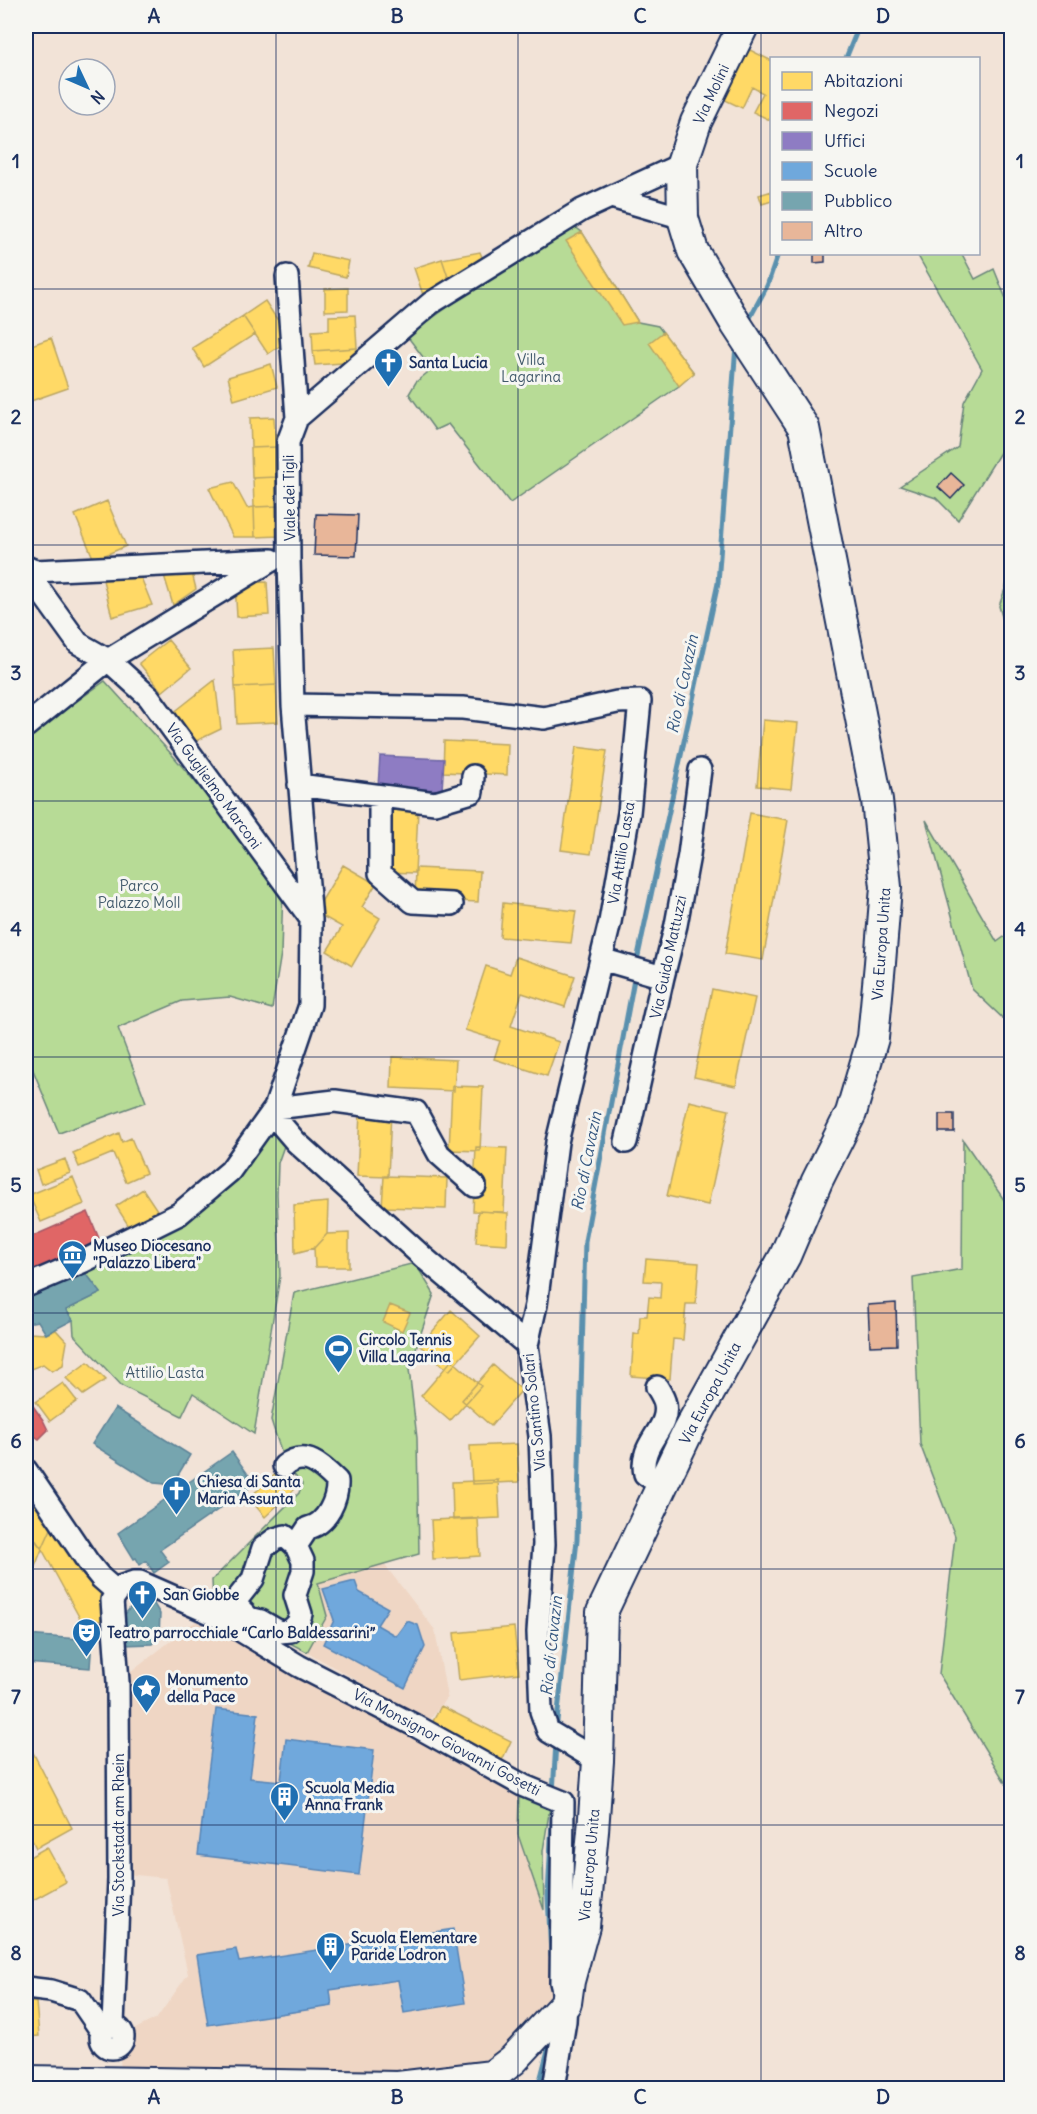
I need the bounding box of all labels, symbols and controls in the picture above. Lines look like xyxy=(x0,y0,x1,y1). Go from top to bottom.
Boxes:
text: A xyxy=(148,3,161,28)
text: B xyxy=(390,3,404,28)
text: C xyxy=(633,3,647,28)
text: D xyxy=(876,3,890,28)
north arrow xyxy=(57,57,117,117)
legend xyxy=(770,57,980,255)
street label: Via Molini xyxy=(689,61,733,127)
text: Abitazioni xyxy=(824,69,903,92)
text: N xyxy=(87,86,109,108)
text: Negozi xyxy=(824,99,879,122)
text: Uffici xyxy=(824,129,865,152)
text: 1 xyxy=(12,148,20,173)
text: 1 xyxy=(1016,148,1024,173)
text: Scuole xyxy=(824,159,877,182)
text: Pubblico xyxy=(824,189,892,212)
text: Altro xyxy=(824,219,863,242)
church icon: Santa Lucia xyxy=(372,346,404,388)
park label: Villa Lagarina xyxy=(501,350,562,386)
place label: Santa Lucia xyxy=(409,353,488,372)
text: 2 xyxy=(11,404,22,429)
text: 2 xyxy=(1015,404,1026,429)
street label: Viale dei Tigli xyxy=(279,455,299,541)
water label: Rio di Cavazin xyxy=(662,632,702,735)
text: 3 xyxy=(10,660,22,685)
text: 3 xyxy=(1014,660,1026,685)
street label: Via Guglielmo Marconi xyxy=(162,719,266,853)
street label: Via Attilio Lasta xyxy=(604,800,639,906)
park label: Parco Palazzo Moll xyxy=(98,876,180,912)
street label: Via Europa Unita xyxy=(868,887,894,1001)
street label: Via Guido Mattuzzi xyxy=(646,893,690,1021)
text: 4 xyxy=(10,916,22,941)
text: 4 xyxy=(1014,916,1026,941)
water label: Rio di Cavazin xyxy=(567,1109,606,1212)
text: 5 xyxy=(10,1172,22,1197)
text: 5 xyxy=(1014,1172,1026,1197)
place label: Museo Diocesano "Palazzo Libera" xyxy=(93,1236,212,1272)
museum icon: Museo Diocesano "Palazzo Libera" xyxy=(56,1238,88,1280)
place label: Circolo Tennis Villa Lagarina xyxy=(359,1330,452,1367)
sports icon: Circolo Tennis Villa Lagarina xyxy=(322,1332,354,1374)
street label: Via Europa Unita xyxy=(675,1338,745,1447)
street label: Via Santino Solari xyxy=(518,1353,550,1471)
park label: Attilio Lasta xyxy=(126,1363,205,1382)
text: 6 xyxy=(10,1428,22,1453)
text: 6 xyxy=(1014,1428,1026,1453)
place label: Chiesa di Santa Maria Assunta xyxy=(197,1472,301,1508)
church icon: Chiesa di Santa Maria Assunta xyxy=(160,1474,192,1516)
church icon: San Giobbe xyxy=(126,1578,158,1620)
place label: San Giobbe xyxy=(163,1585,239,1604)
water label: Rio di Cavazin xyxy=(536,1594,566,1697)
theatre icon: Teatro parrocchiale “Carlo Baldessarini” xyxy=(70,1616,102,1658)
place label: Teatro parrocchiale “Carlo Baldessarini” xyxy=(107,1623,376,1643)
place label: Monumento della Pace xyxy=(167,1670,249,1706)
place icon: Monumento della Pace xyxy=(130,1672,162,1714)
text: 7 xyxy=(11,1684,21,1709)
street label: Via Monsignor Giovanni Gosetti xyxy=(350,1684,544,1800)
text: 7 xyxy=(1015,1684,1025,1709)
street label: Via Stockstadt am Rhein xyxy=(109,1753,128,1917)
place label: Scuola Media Anna Frank xyxy=(305,1778,395,1814)
building icon: Scuola Media Anna Frank xyxy=(268,1780,300,1822)
street label: Via Europa Unita xyxy=(575,1807,603,1922)
place label: Scuola Elementare Paride Lodron xyxy=(351,1928,477,1964)
building icon: Scuola Elementare Paride Lodron xyxy=(314,1930,346,1972)
text: 8 xyxy=(10,1940,22,1965)
text: 8 xyxy=(1014,1940,1026,1965)
text: A xyxy=(148,2084,161,2109)
text: B xyxy=(390,2084,404,2109)
text: C xyxy=(633,2084,647,2109)
text: D xyxy=(876,2084,890,2109)

